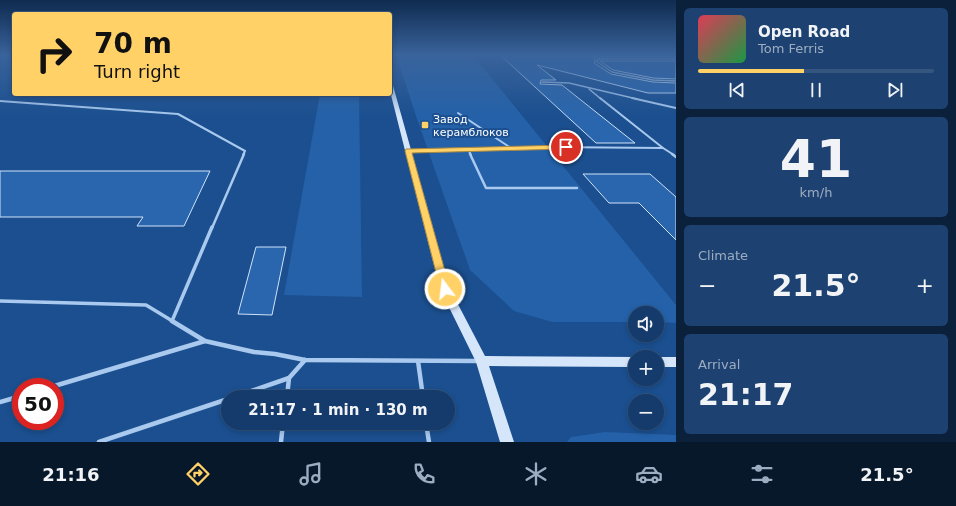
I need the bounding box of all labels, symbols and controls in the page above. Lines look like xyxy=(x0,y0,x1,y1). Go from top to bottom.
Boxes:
text: Open Road xyxy=(758,23,850,41)
text: 70 m xyxy=(94,27,172,60)
icon: right xyxy=(28,28,80,80)
text: Tom Ferris xyxy=(758,41,824,56)
text: Turn right xyxy=(94,61,180,82)
icon: previous xyxy=(726,79,748,101)
icon: pause xyxy=(805,79,827,101)
icon: next xyxy=(884,79,906,101)
place label: Завод керамблоков xyxy=(433,113,509,139)
marker: Завод керамблоков xyxy=(420,120,430,130)
text: 41 xyxy=(780,129,852,189)
pin xyxy=(549,130,583,164)
icon: arrive xyxy=(555,136,577,158)
text: km/h xyxy=(800,185,832,200)
text: Climate xyxy=(698,248,748,263)
position arrow xyxy=(424,268,466,310)
text: 21.5° xyxy=(771,268,861,303)
text: − xyxy=(698,273,716,298)
text: + xyxy=(916,273,934,298)
map controls xyxy=(628,306,664,430)
button: sound xyxy=(628,306,664,342)
button: + xyxy=(628,350,664,386)
text: Arrival xyxy=(698,357,740,372)
text: 21:17 xyxy=(698,377,794,412)
speed limit sign: 50 xyxy=(12,378,64,430)
button: − xyxy=(628,394,664,430)
text: 21:17 · 1 min · 130 m xyxy=(248,401,428,419)
icon: directions xyxy=(184,460,212,488)
icon: music xyxy=(297,460,325,488)
icon: phone xyxy=(410,460,438,488)
icon: climate xyxy=(522,460,550,488)
icon: car xyxy=(635,460,663,488)
icon: filters xyxy=(748,460,776,488)
text: 21:16 xyxy=(42,464,100,485)
text: 21.5° xyxy=(860,464,914,485)

